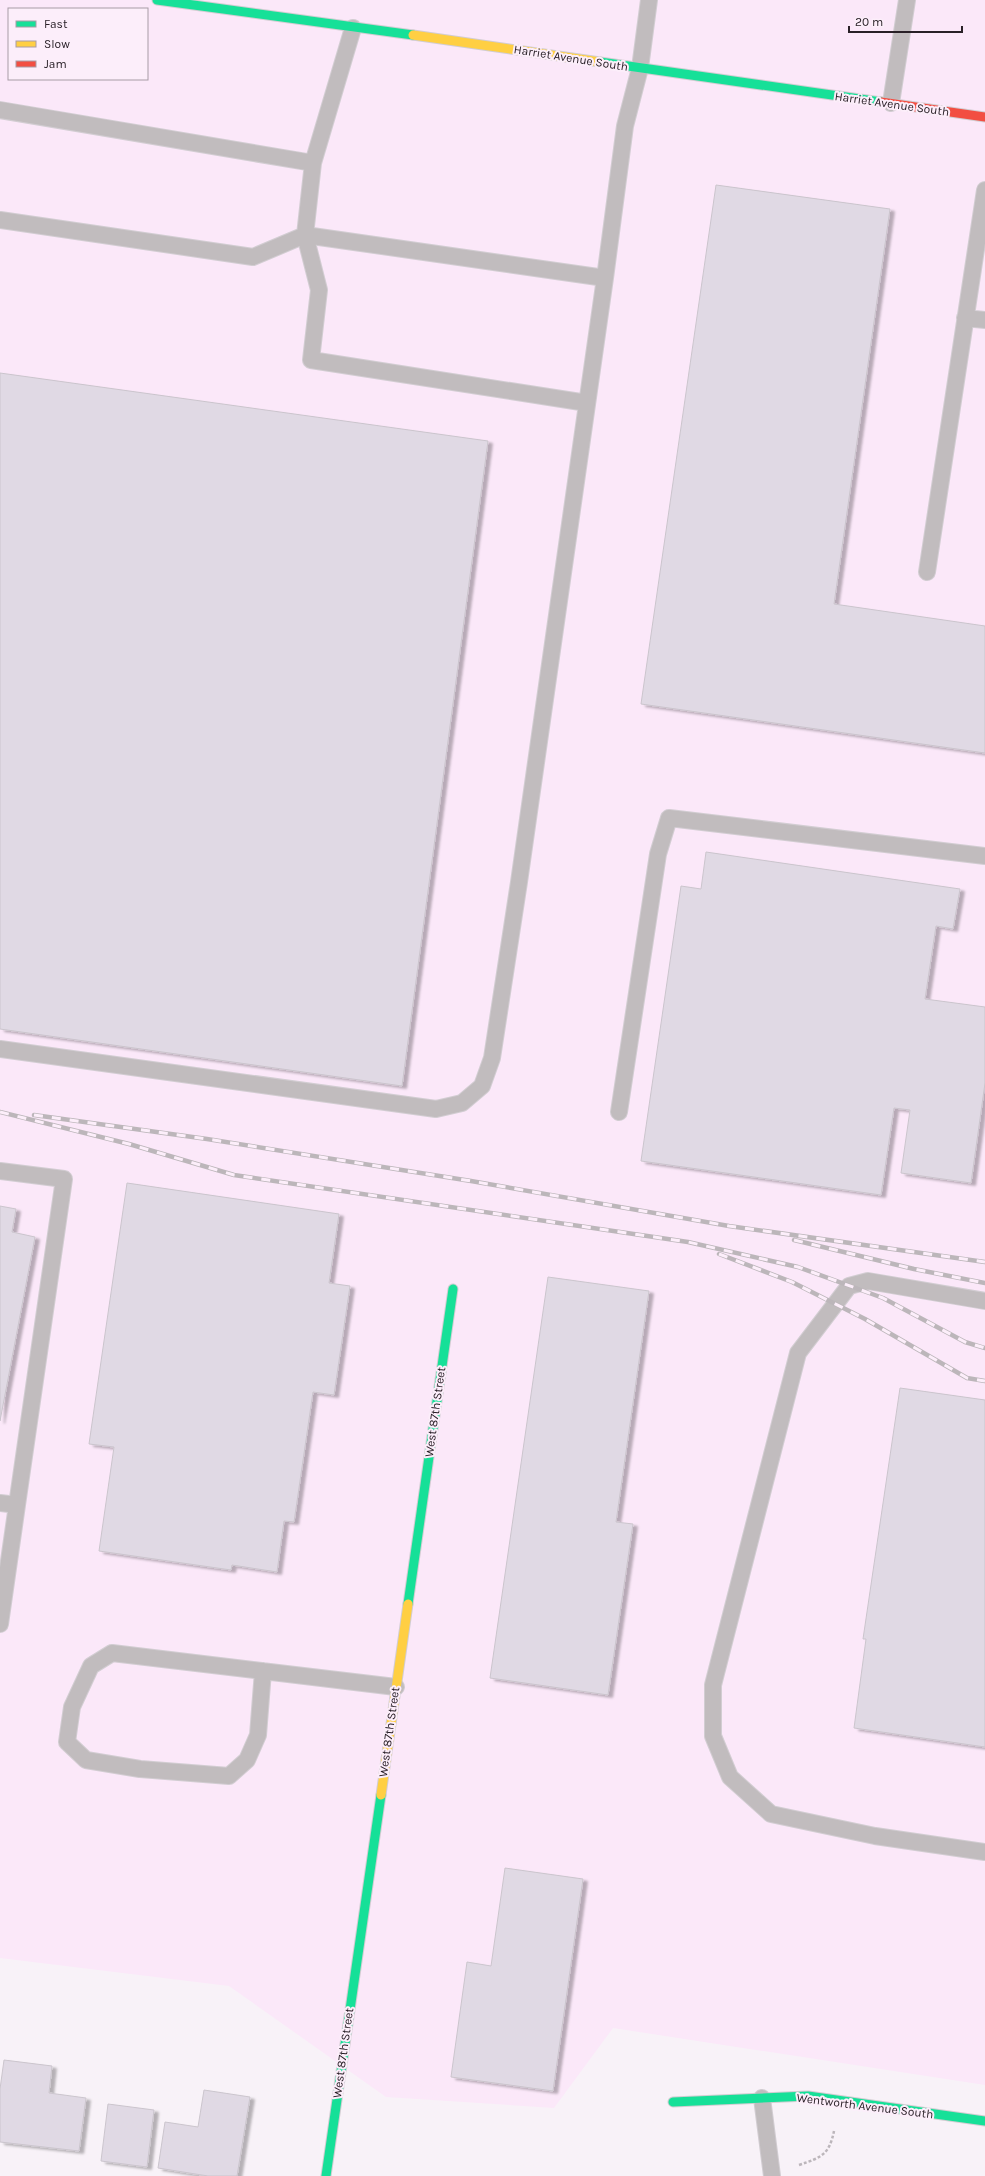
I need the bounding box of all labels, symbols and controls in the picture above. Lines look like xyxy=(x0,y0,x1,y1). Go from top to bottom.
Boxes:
legend xyxy=(8,8,148,80)
scale bar xyxy=(849,8,962,34)
text: 20 m xyxy=(855,15,883,29)
text: Fast xyxy=(44,17,68,31)
text: Slow xyxy=(44,37,70,51)
street label: Harriet Avenue South xyxy=(513,42,629,74)
text: Jam xyxy=(44,57,67,71)
street label: Harriet Avenue South xyxy=(834,89,950,119)
street label: West 87th Street xyxy=(422,1366,448,1458)
street label: West 87th Street xyxy=(376,1686,402,1778)
street label: West 87th Street xyxy=(330,2007,356,2099)
street label: Wentworth Avenue South xyxy=(796,2091,934,2121)

